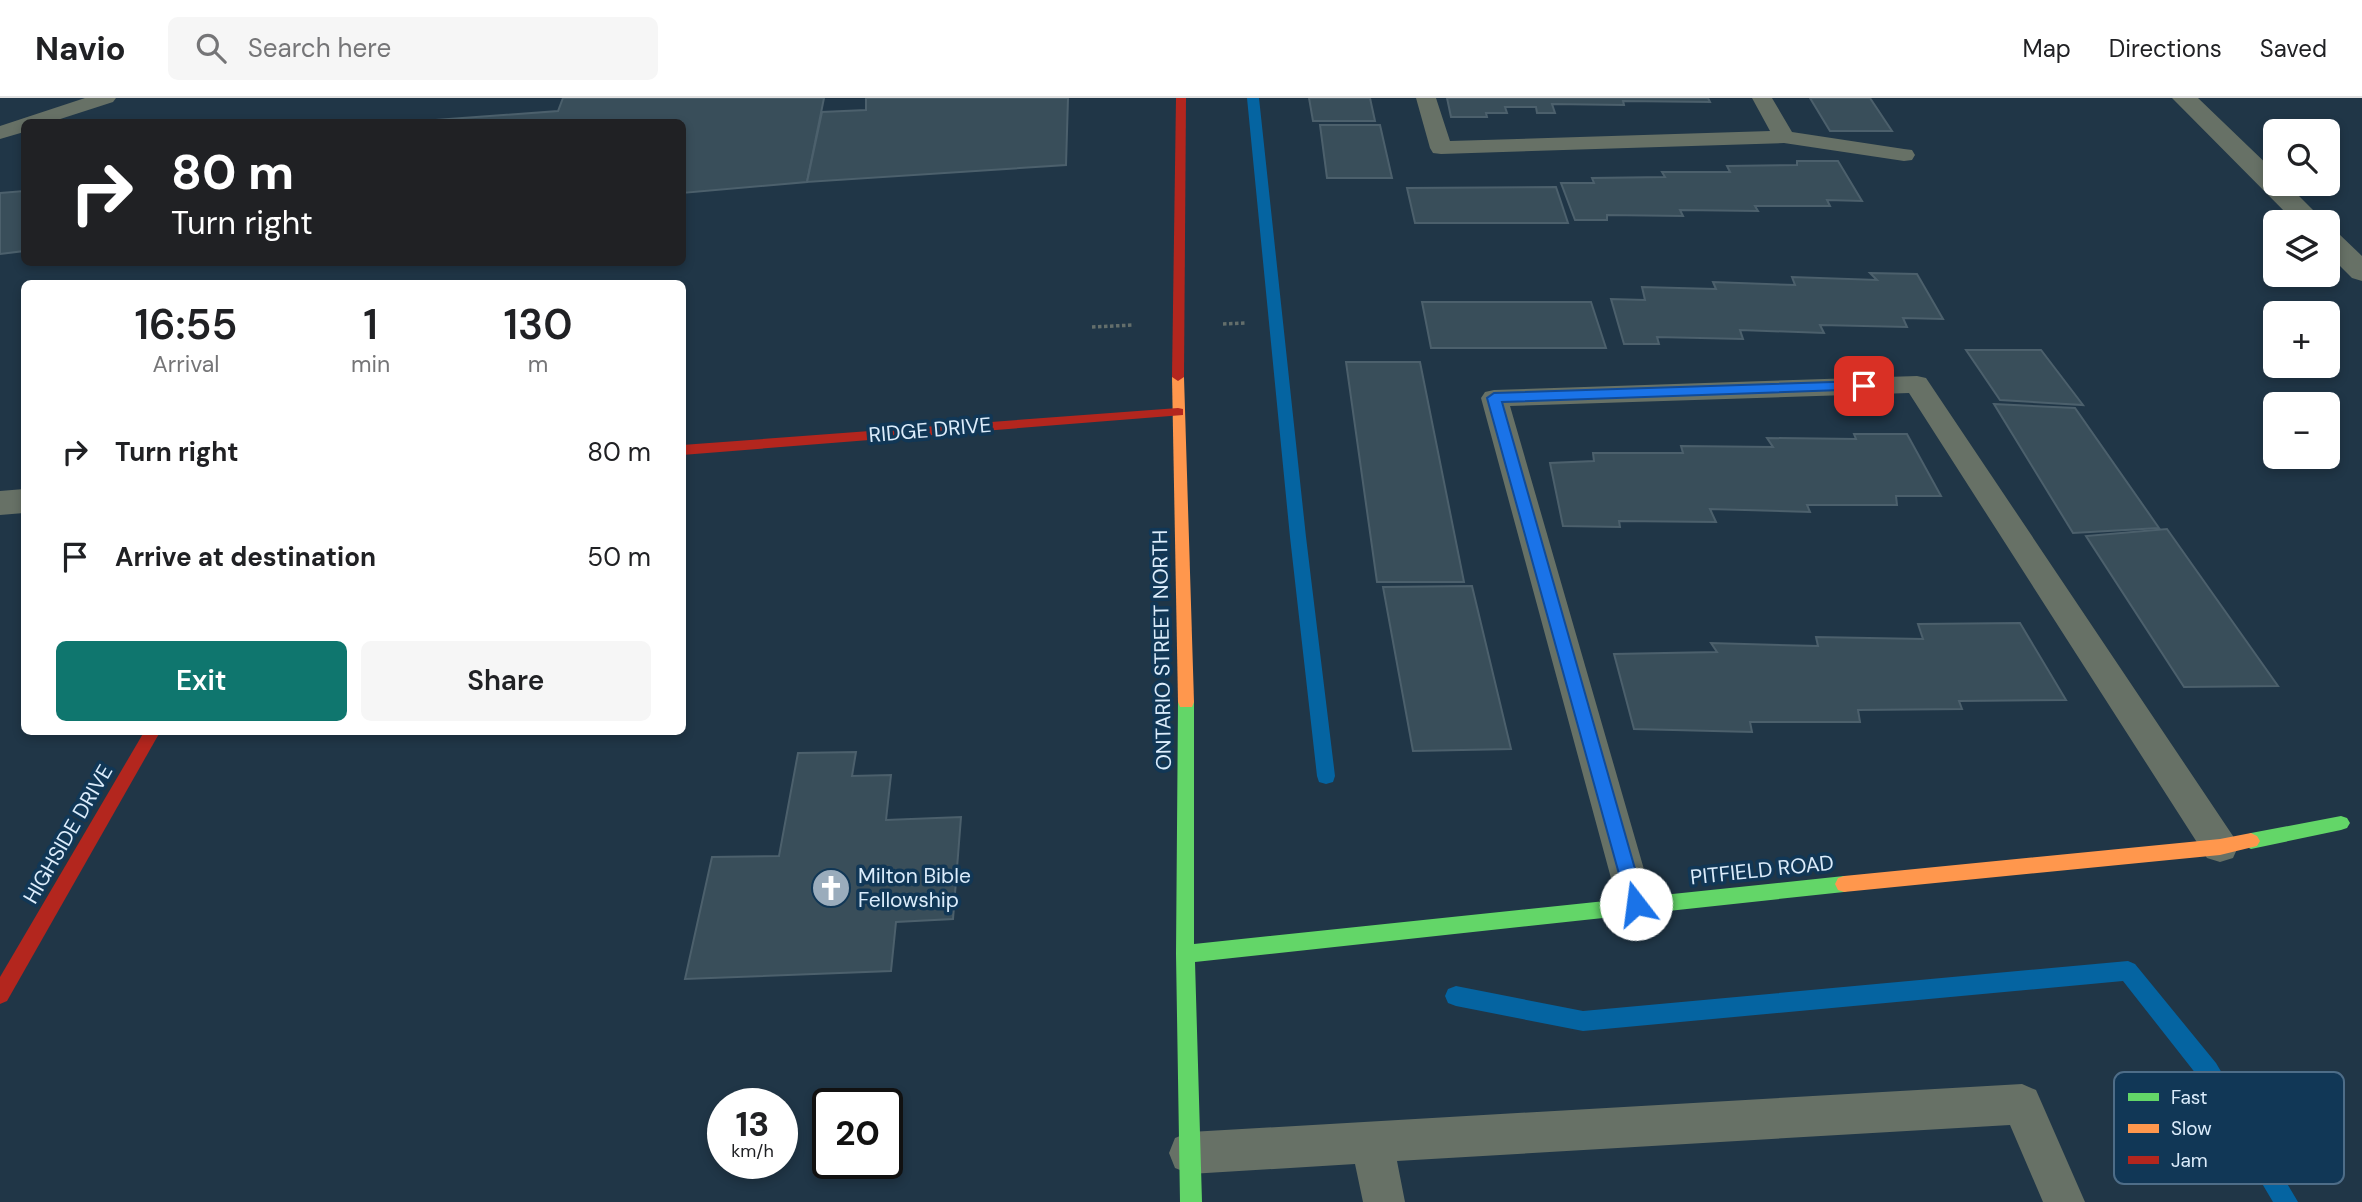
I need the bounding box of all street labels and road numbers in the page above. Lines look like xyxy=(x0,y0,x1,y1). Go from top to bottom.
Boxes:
street label: RIDGE DRIVE xyxy=(868,411,992,449)
street label: ONTARIO STREET NORTH xyxy=(1146,529,1178,771)
street label: HIGHSIDE DRIVE xyxy=(17,759,119,909)
street label: PITFIELD ROAD xyxy=(1689,849,1835,891)

